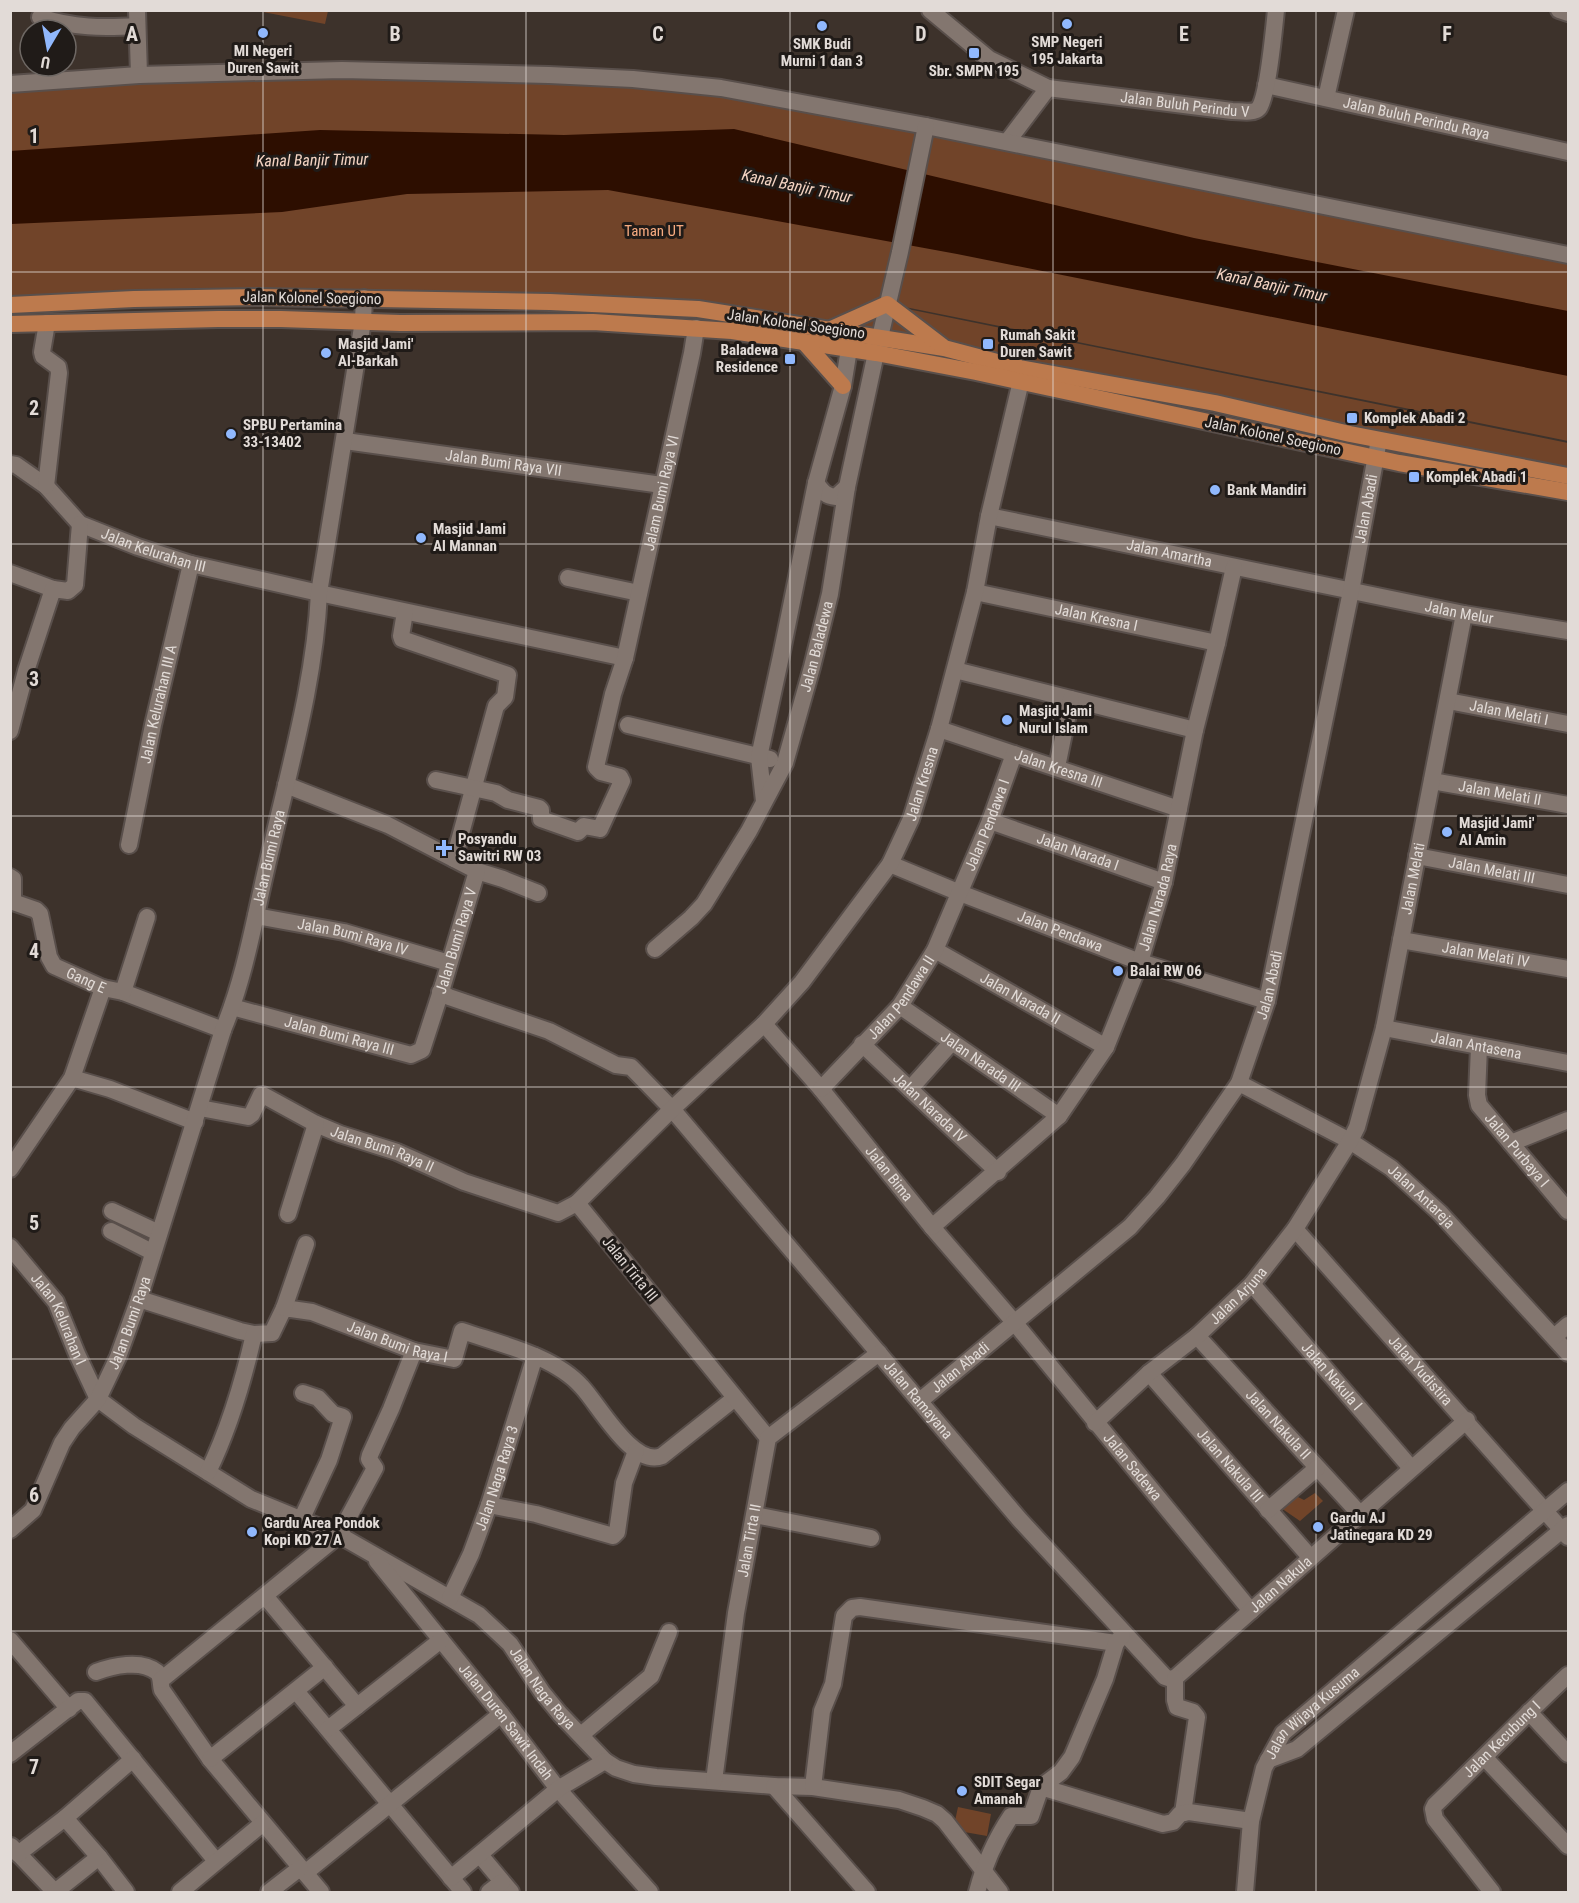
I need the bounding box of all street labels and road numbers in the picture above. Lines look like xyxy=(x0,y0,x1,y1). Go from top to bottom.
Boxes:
street label: Jalan Buluh Perindu V xyxy=(1119,88,1250,121)
street label: Jalan Buluh Perindu Raya xyxy=(1341,93,1491,143)
street label: Jalan Kolonel Soegiono xyxy=(242,288,382,308)
street label: Jalan Kolonel Soegiono xyxy=(726,305,866,343)
street label: Jalan Kolonel Soegiono xyxy=(1203,413,1343,459)
street label: Jalam Bumi Raya VI xyxy=(640,434,683,552)
street label: Jalan Bumi Raya VII xyxy=(444,446,563,480)
street label: Jalan Abadi xyxy=(1351,473,1381,545)
street label: Jalan Kelurahan III xyxy=(99,524,208,576)
street label: Jalan Amartha xyxy=(1125,536,1214,571)
street label: Jalan Melur xyxy=(1423,597,1495,628)
street label: Jalan Baladewa xyxy=(796,599,837,694)
street label: Jalan Kresna I xyxy=(1053,600,1139,635)
street label: Jalan Kelurahan III A xyxy=(136,642,181,765)
street label: Jalan Melati I xyxy=(1468,696,1550,729)
street label: Jalan Kresna xyxy=(902,745,942,823)
street label: Jalan Kresna III xyxy=(1012,746,1105,792)
street label: Jalan Pendawa I xyxy=(961,777,1013,874)
street label: Jalan Melati II xyxy=(1457,777,1543,809)
street label: Jalan Bumi Raya xyxy=(249,808,289,907)
street label: Jalan Narada I xyxy=(1034,829,1121,874)
street label: Jalan Melati xyxy=(1397,841,1429,916)
street label: Jalan Narada Raya xyxy=(1135,842,1181,953)
street label: Jalan Melati III xyxy=(1447,853,1536,887)
street label: Jalan Bumi Raya V xyxy=(432,885,481,996)
street label: Jalan Pendawa xyxy=(1015,907,1105,956)
street label: Jalan Bumi Raya IV xyxy=(296,915,411,960)
street label: Jalan Melati IV xyxy=(1441,938,1531,971)
street label: Jalan Abadi xyxy=(1252,949,1286,1022)
street label: Jalan Pendawa II xyxy=(864,952,938,1043)
street label: Gang E xyxy=(63,964,109,997)
street label: Jalan Narada II xyxy=(977,968,1064,1028)
street label: Jalan Bumi Raya III xyxy=(283,1012,396,1059)
street label: Jalan Narada III xyxy=(937,1028,1024,1096)
street label: Jalan Antasena xyxy=(1430,1028,1523,1063)
street label: Jalan Narada IV xyxy=(889,1069,971,1147)
street label: Jalan Purbaya I xyxy=(1481,1109,1553,1191)
street label: Jalan Bumi Raya II xyxy=(328,1122,437,1176)
street label: Jalan Bima xyxy=(861,1142,917,1205)
street label: Jalan Antareja xyxy=(1384,1161,1459,1232)
street label: Jalan Tirta III xyxy=(598,1233,662,1305)
street label: Jalan Arjuna xyxy=(1206,1263,1271,1328)
street label: Jalan Kelurahan I xyxy=(27,1270,90,1368)
street label: Jalan Bumi Raya xyxy=(104,1274,155,1373)
street label: Jalan Bumi Raya I xyxy=(344,1317,449,1366)
street label: Jalan Yudistira xyxy=(1385,1332,1456,1409)
street label: Jalan Abadi xyxy=(928,1338,993,1397)
street label: Jalan Nakula I xyxy=(1297,1339,1366,1414)
street label: Jalan Ramayana xyxy=(880,1357,957,1443)
street label: Jalan Nakula II xyxy=(1242,1386,1314,1463)
street label: Jalan Naga Raya 3 xyxy=(471,1423,522,1533)
street label: Jalan Nakula III xyxy=(1193,1425,1267,1506)
street label: Jalan Sadewa xyxy=(1100,1429,1166,1504)
street label: Jalan Tirta II xyxy=(734,1502,765,1579)
street label: Jalan Nakula xyxy=(1246,1552,1315,1617)
street label: Jalan Naga Raya xyxy=(506,1644,579,1733)
street label: Jalan Duren Sawit Indah xyxy=(455,1660,557,1784)
street label: Jalan Wijaya Kusuma xyxy=(1261,1663,1363,1762)
street label: Jalan Kecubung I xyxy=(1459,1697,1544,1781)

